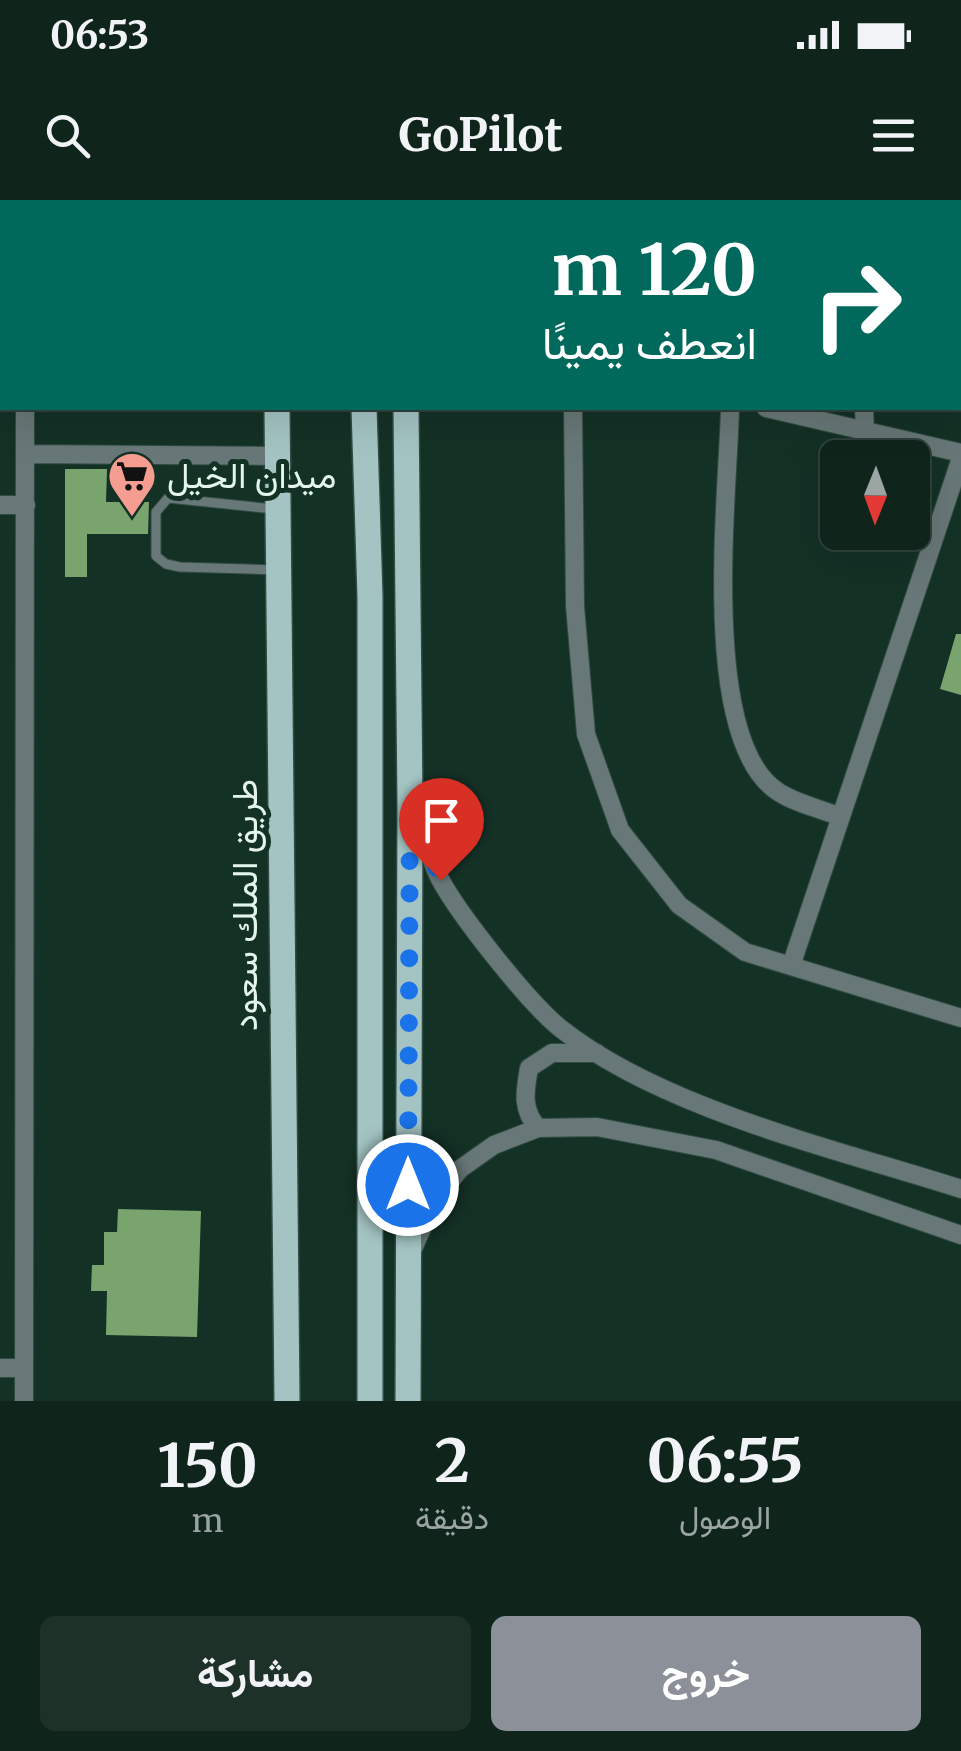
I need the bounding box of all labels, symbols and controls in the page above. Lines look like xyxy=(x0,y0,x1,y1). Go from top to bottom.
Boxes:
text: 06:53 xyxy=(50,12,149,59)
text: GoPilot xyxy=(398,107,563,163)
icon: search xyxy=(40,108,95,163)
icon: menu xyxy=(866,108,921,163)
text: 120 m xyxy=(552,226,757,314)
icon: right xyxy=(792,240,922,370)
text: انعطف يمينًا xyxy=(542,315,757,371)
north arrow xyxy=(820,440,930,550)
map controls xyxy=(820,440,930,550)
supermarket icon: ميدان الخيل xyxy=(106,450,158,518)
place label: ميدان الخيل xyxy=(167,454,336,498)
pin xyxy=(399,778,484,881)
street label: طريق الملك سعود xyxy=(223,779,267,1031)
icon: arrive xyxy=(414,793,469,848)
position arrow xyxy=(356,1133,460,1237)
text: 2 xyxy=(434,1423,470,1498)
text: 06:55 xyxy=(646,1423,804,1498)
text: 150 xyxy=(157,1428,258,1503)
text: دقيقة xyxy=(415,1498,489,1538)
text: الوصول xyxy=(679,1498,771,1538)
text: m xyxy=(192,1501,223,1541)
button: مشاركة xyxy=(40,1616,471,1731)
button: خروج xyxy=(491,1616,921,1731)

